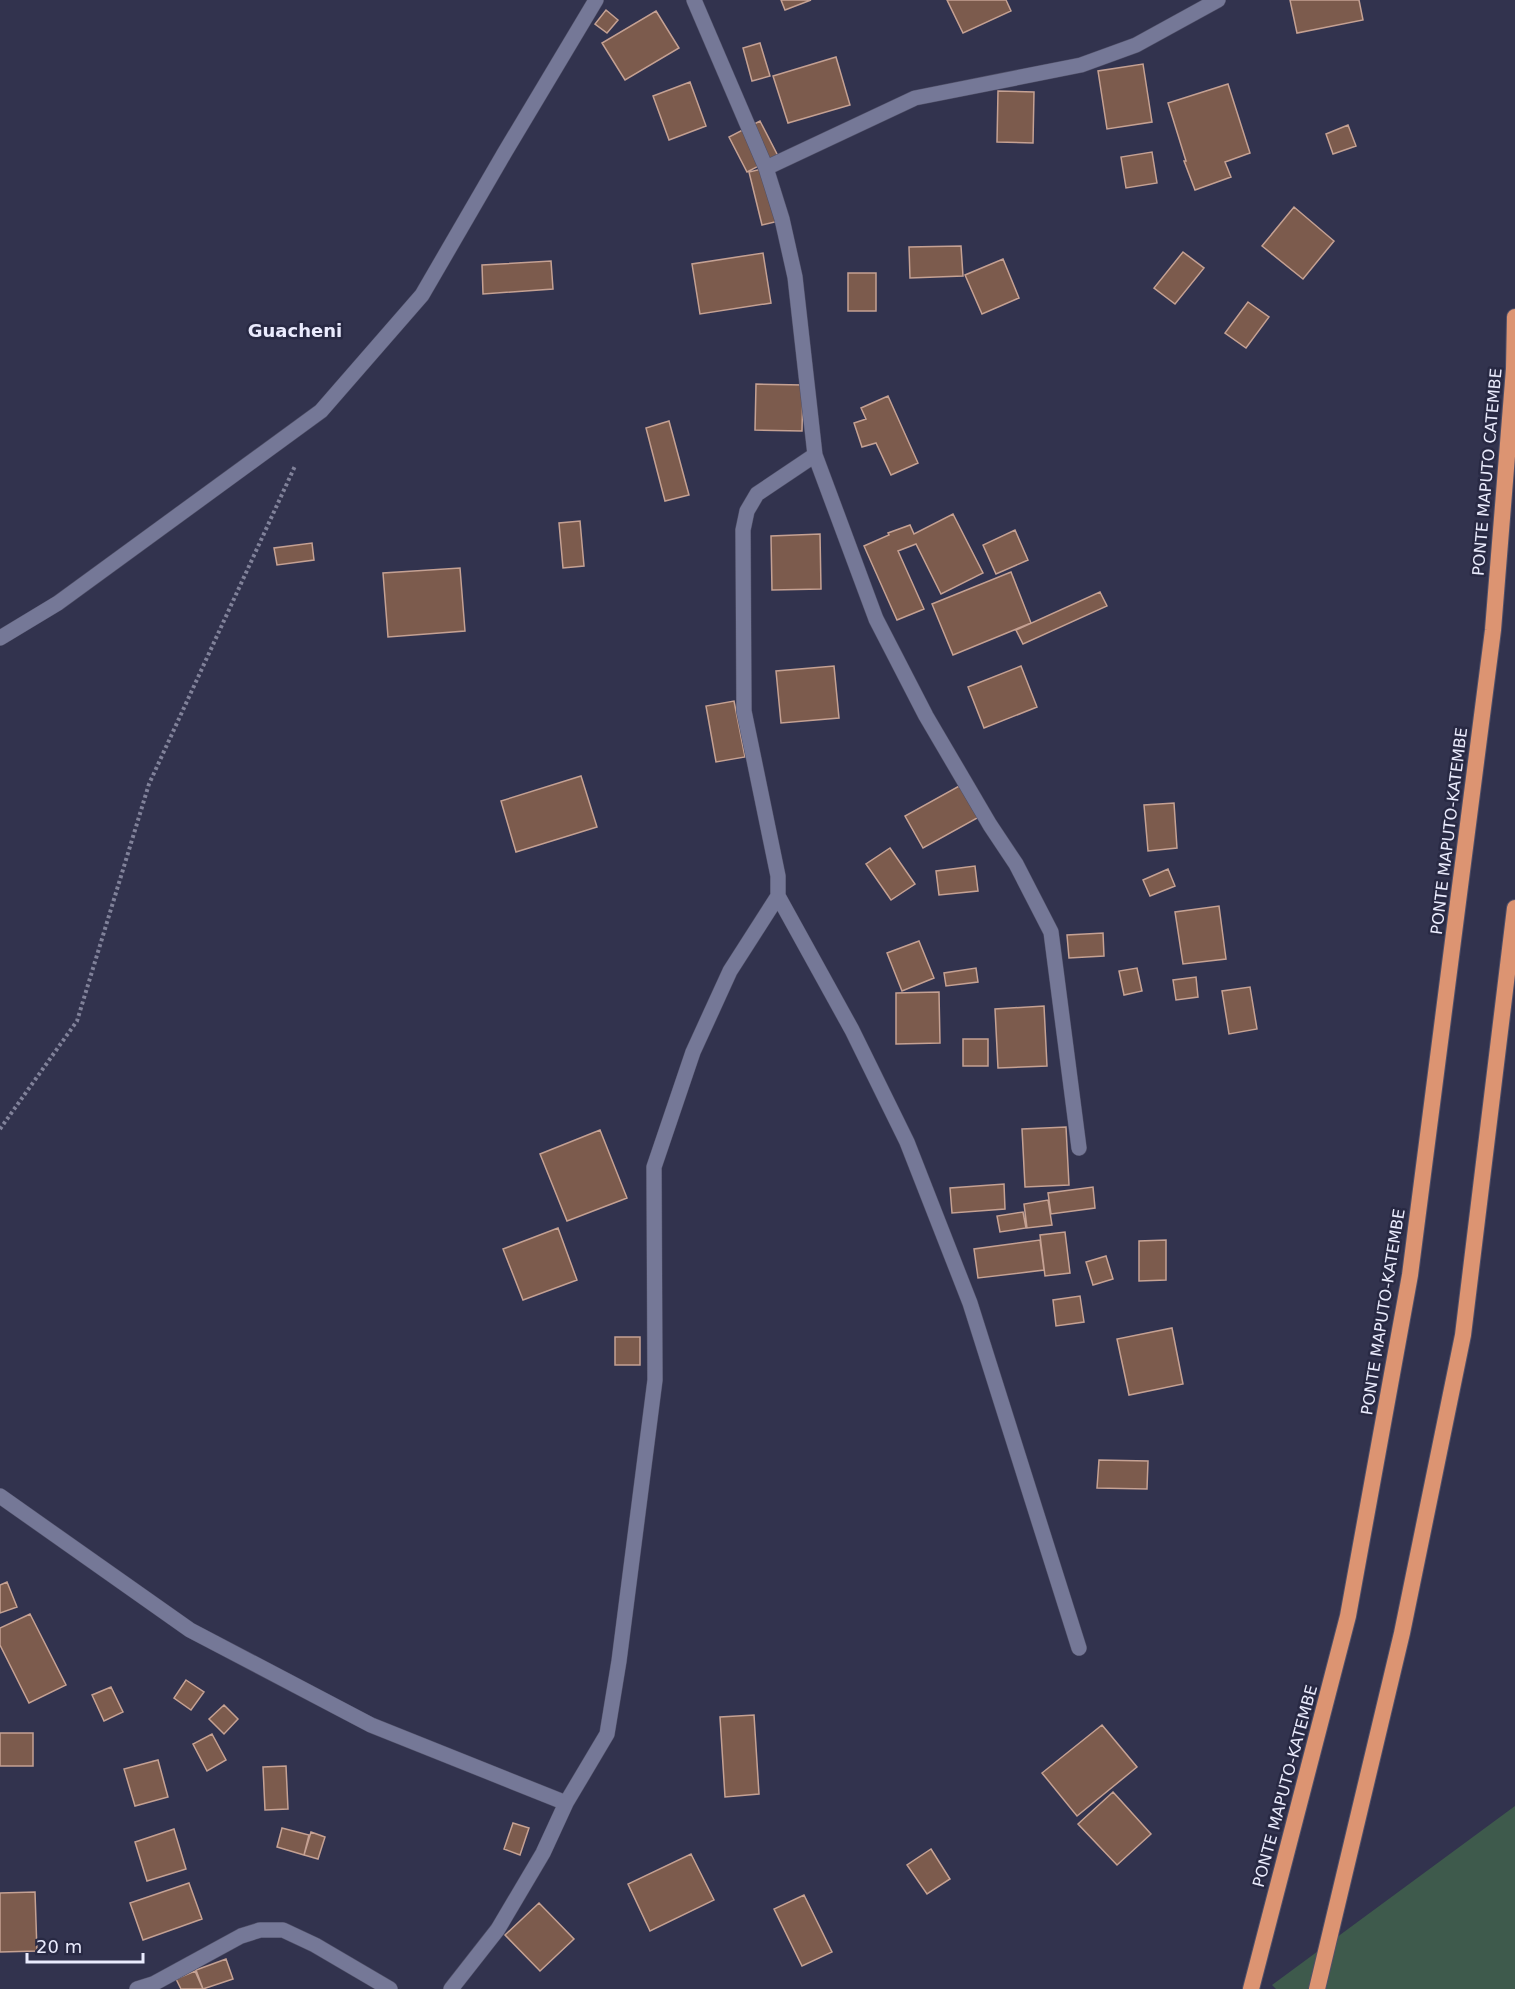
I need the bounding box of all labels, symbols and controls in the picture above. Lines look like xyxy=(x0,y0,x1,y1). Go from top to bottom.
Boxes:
district label: Guacheni xyxy=(248,320,342,341)
street label: PONTE MAPUTO CATEMBE xyxy=(1468,367,1506,577)
street label: PONTE MAPUTO-KATEMBE xyxy=(1427,726,1471,936)
street label: PONTE MAPUTO-KATEMBE xyxy=(1357,1208,1409,1416)
street label: PONTE MAPUTO-KATEMBE xyxy=(1249,1683,1321,1889)
scale bar xyxy=(27,1926,142,1964)
text: 20 m xyxy=(36,1936,82,1957)

